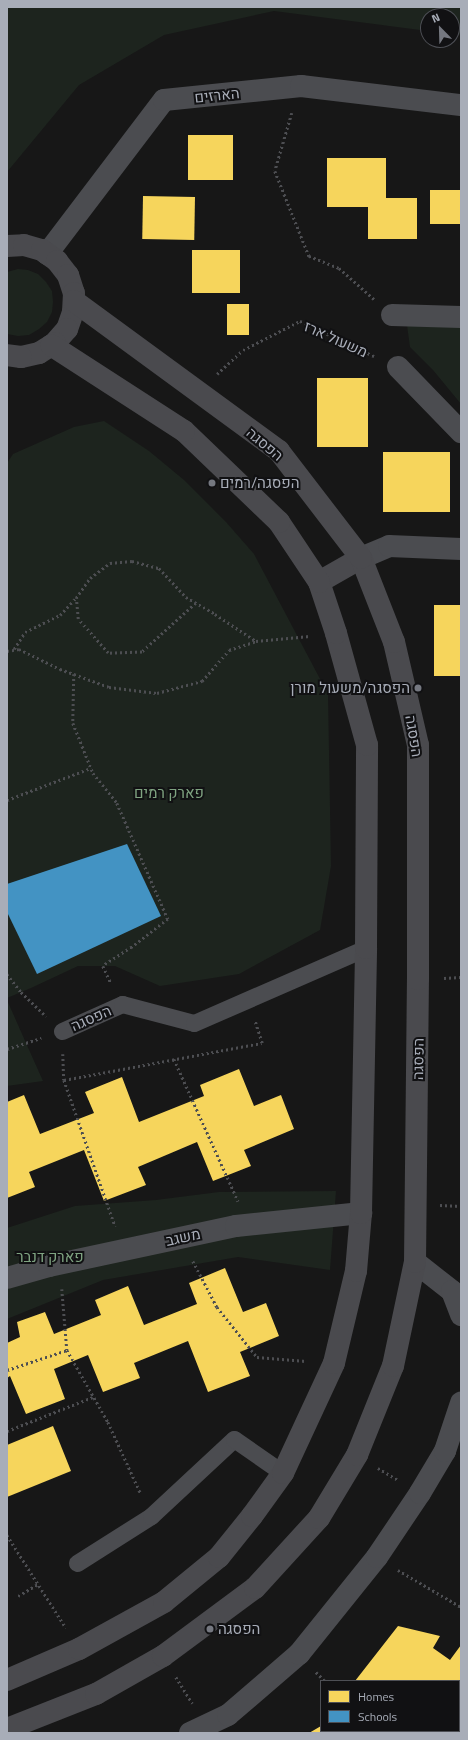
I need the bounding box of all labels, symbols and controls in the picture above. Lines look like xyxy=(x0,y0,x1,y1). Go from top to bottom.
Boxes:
north arrow xyxy=(420,8,460,48)
text: N xyxy=(429,9,442,27)
street label: הארזים xyxy=(194,84,240,106)
street label: משעול ארז xyxy=(301,317,371,361)
street label: הפסגה xyxy=(243,423,287,465)
place label: הפסגה/רמים xyxy=(220,474,300,492)
marker: הפסגה/רמים xyxy=(207,478,217,488)
place label: הפסגה/משעול מורן xyxy=(290,679,410,697)
marker: הפסגה/משעול מורן xyxy=(413,683,423,693)
street label: הפסגה xyxy=(402,714,426,758)
park label: פארק רמים xyxy=(134,784,204,802)
street label: הפסגה xyxy=(68,1001,114,1035)
street label: הפסגה xyxy=(409,1038,427,1080)
street label: משגב xyxy=(164,1225,202,1249)
park label: פארק דנבר xyxy=(16,1248,84,1266)
place label: הפסגה xyxy=(218,1620,260,1638)
marker: הפסגה xyxy=(205,1624,215,1634)
legend xyxy=(320,1680,460,1732)
text: Homes xyxy=(358,1687,394,1706)
text: Schools xyxy=(358,1707,397,1726)

